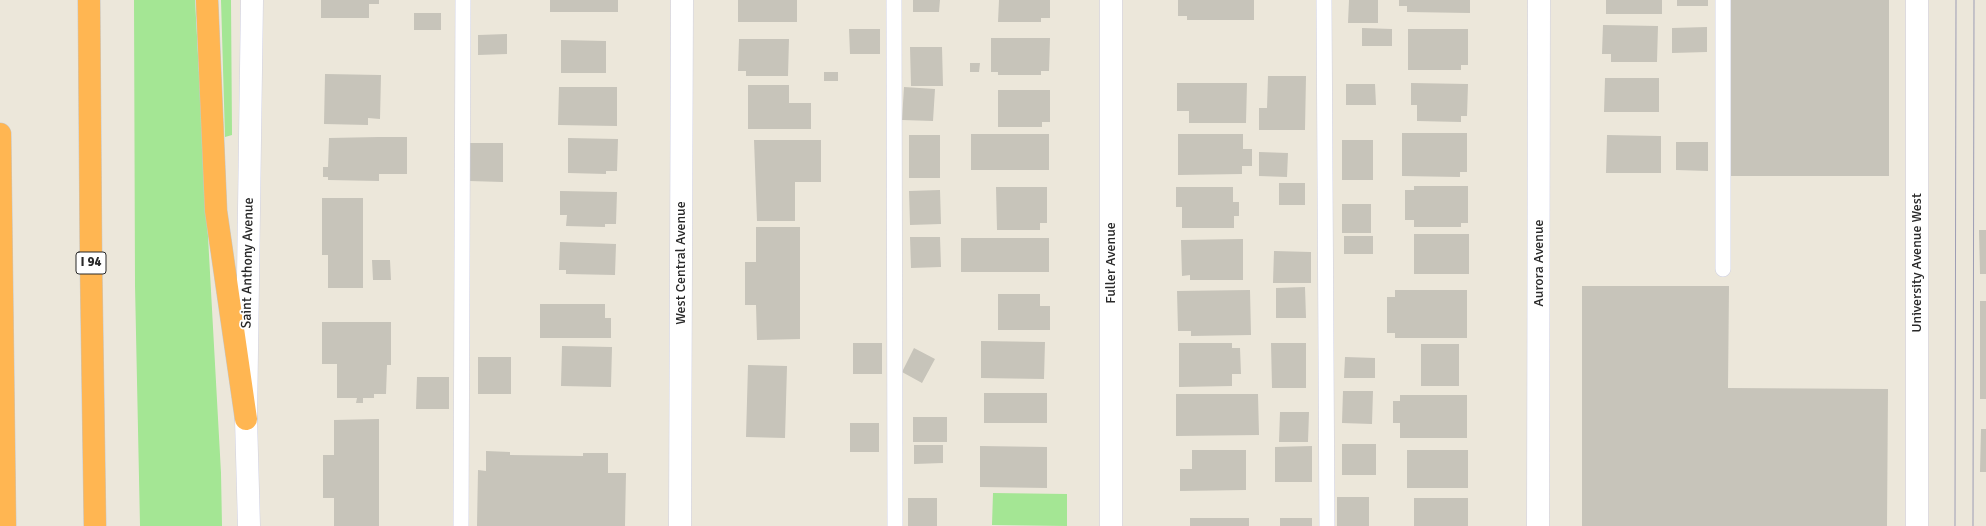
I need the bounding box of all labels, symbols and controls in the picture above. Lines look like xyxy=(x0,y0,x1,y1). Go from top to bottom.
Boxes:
street label: University Avenue West xyxy=(1909,193,1925,333)
street label: Saint Anthony Avenue xyxy=(238,197,258,329)
street label: West Central Avenue xyxy=(673,201,689,325)
street label: Aurora Avenue xyxy=(1531,219,1547,307)
street label: Fuller Avenue xyxy=(1103,222,1119,304)
road number: I 94 xyxy=(76,252,106,274)

